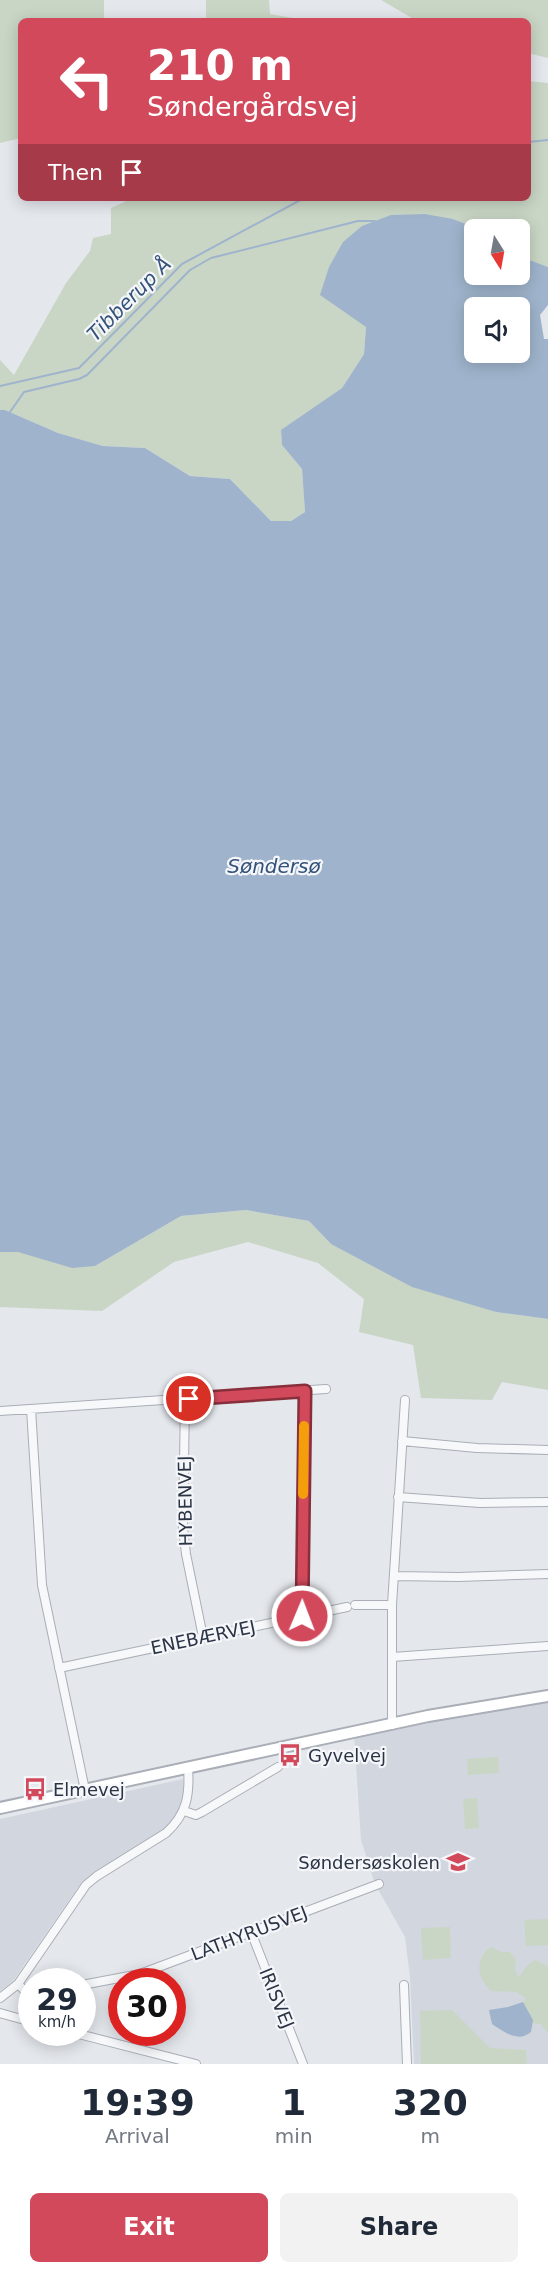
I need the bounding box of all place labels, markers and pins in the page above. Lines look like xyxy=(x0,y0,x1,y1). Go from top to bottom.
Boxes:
pin xyxy=(163,1373,214,1424)
bus stop icon: Gyvelvej xyxy=(277,1742,303,1768)
place label: Gyvelvej xyxy=(308,1745,386,1766)
bus stop icon: Elmevej xyxy=(22,1776,48,1802)
place label: Elmevej xyxy=(53,1779,125,1800)
school or university icon: Søndersøskolen xyxy=(445,1849,471,1875)
place label: Søndersøskolen xyxy=(298,1852,440,1873)

